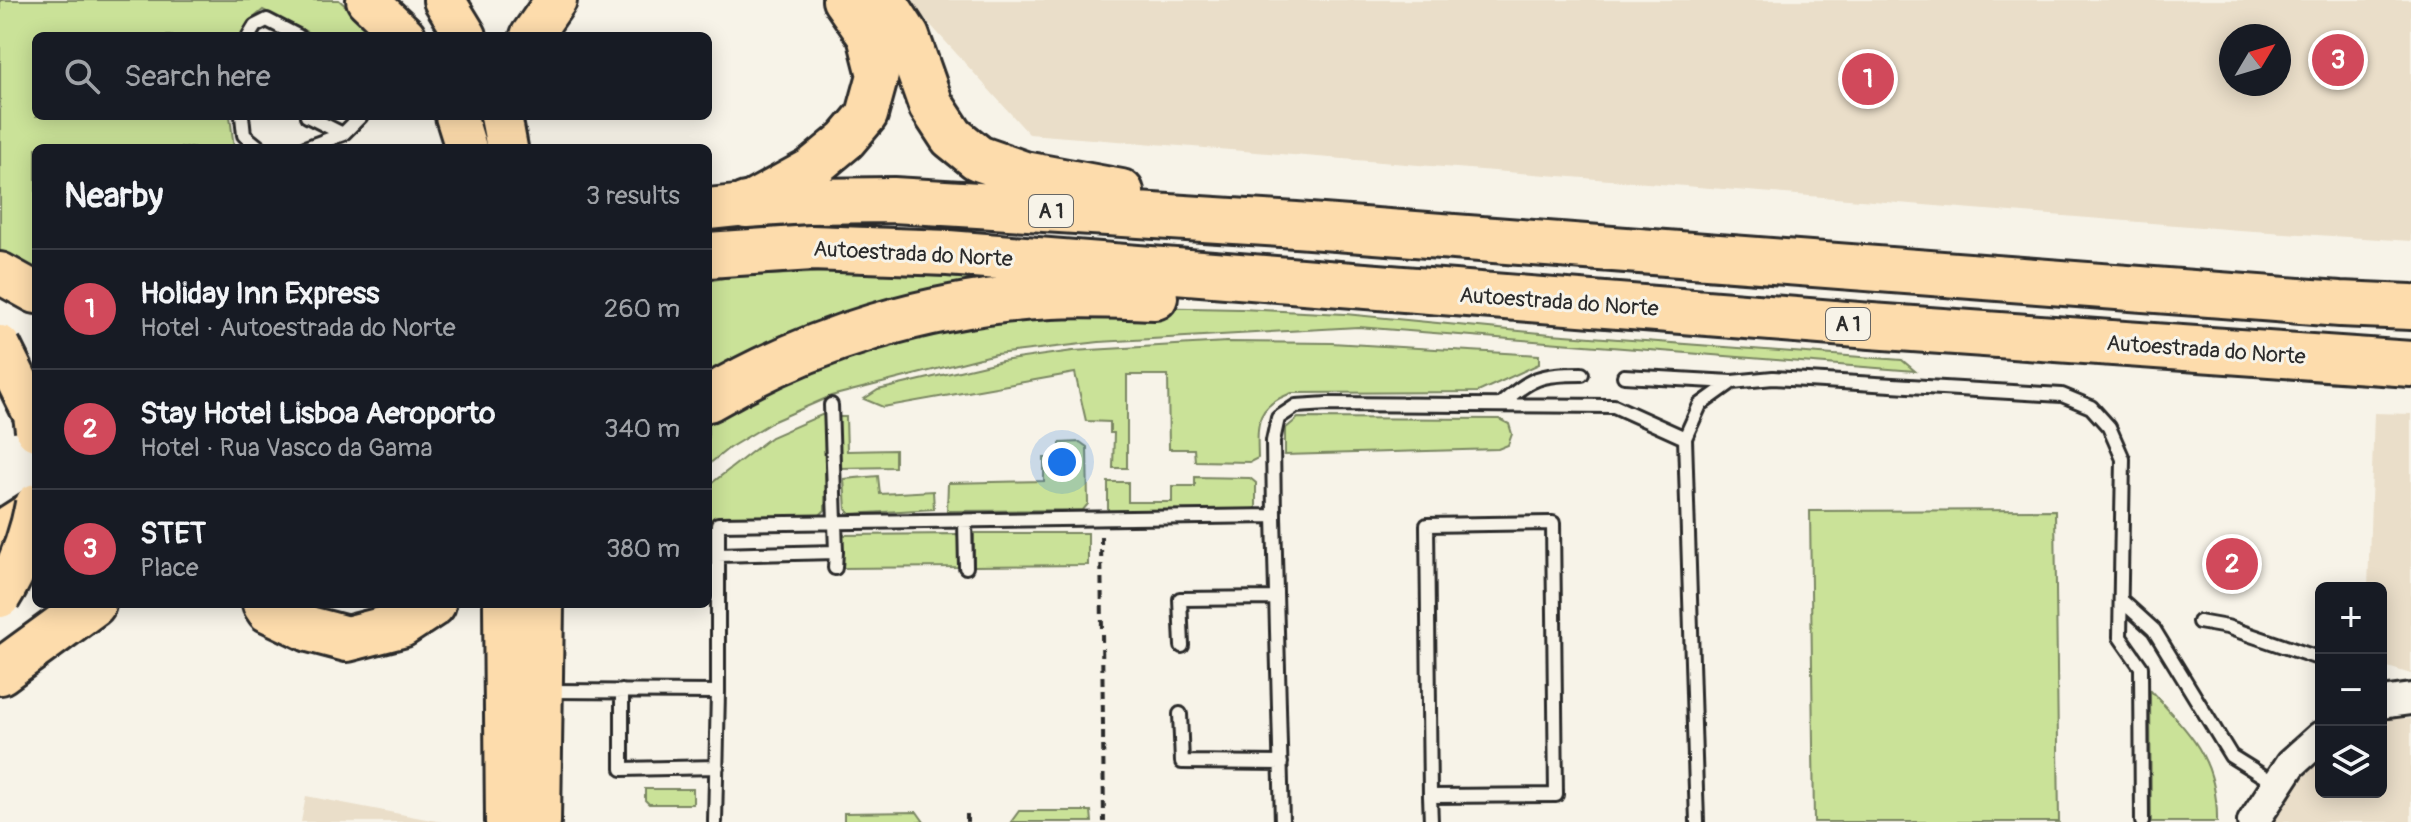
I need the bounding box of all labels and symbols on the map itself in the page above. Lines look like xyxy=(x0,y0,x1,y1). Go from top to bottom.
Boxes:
north arrow xyxy=(2219,24,2291,96)
pin: 3 xyxy=(2312,30,2364,90)
pin: 1 xyxy=(1842,49,1894,109)
road number: A 1 xyxy=(1029,195,1073,227)
street label: Autoestrada do Norte xyxy=(813,235,1014,273)
street label: Autoestrada do Norte xyxy=(1458,281,1660,323)
road number: A 1 xyxy=(1826,308,1870,340)
street label: Autoestrada do Norte xyxy=(2105,329,2307,371)
your location xyxy=(1042,442,1082,482)
pin: 2 xyxy=(2206,534,2258,594)

